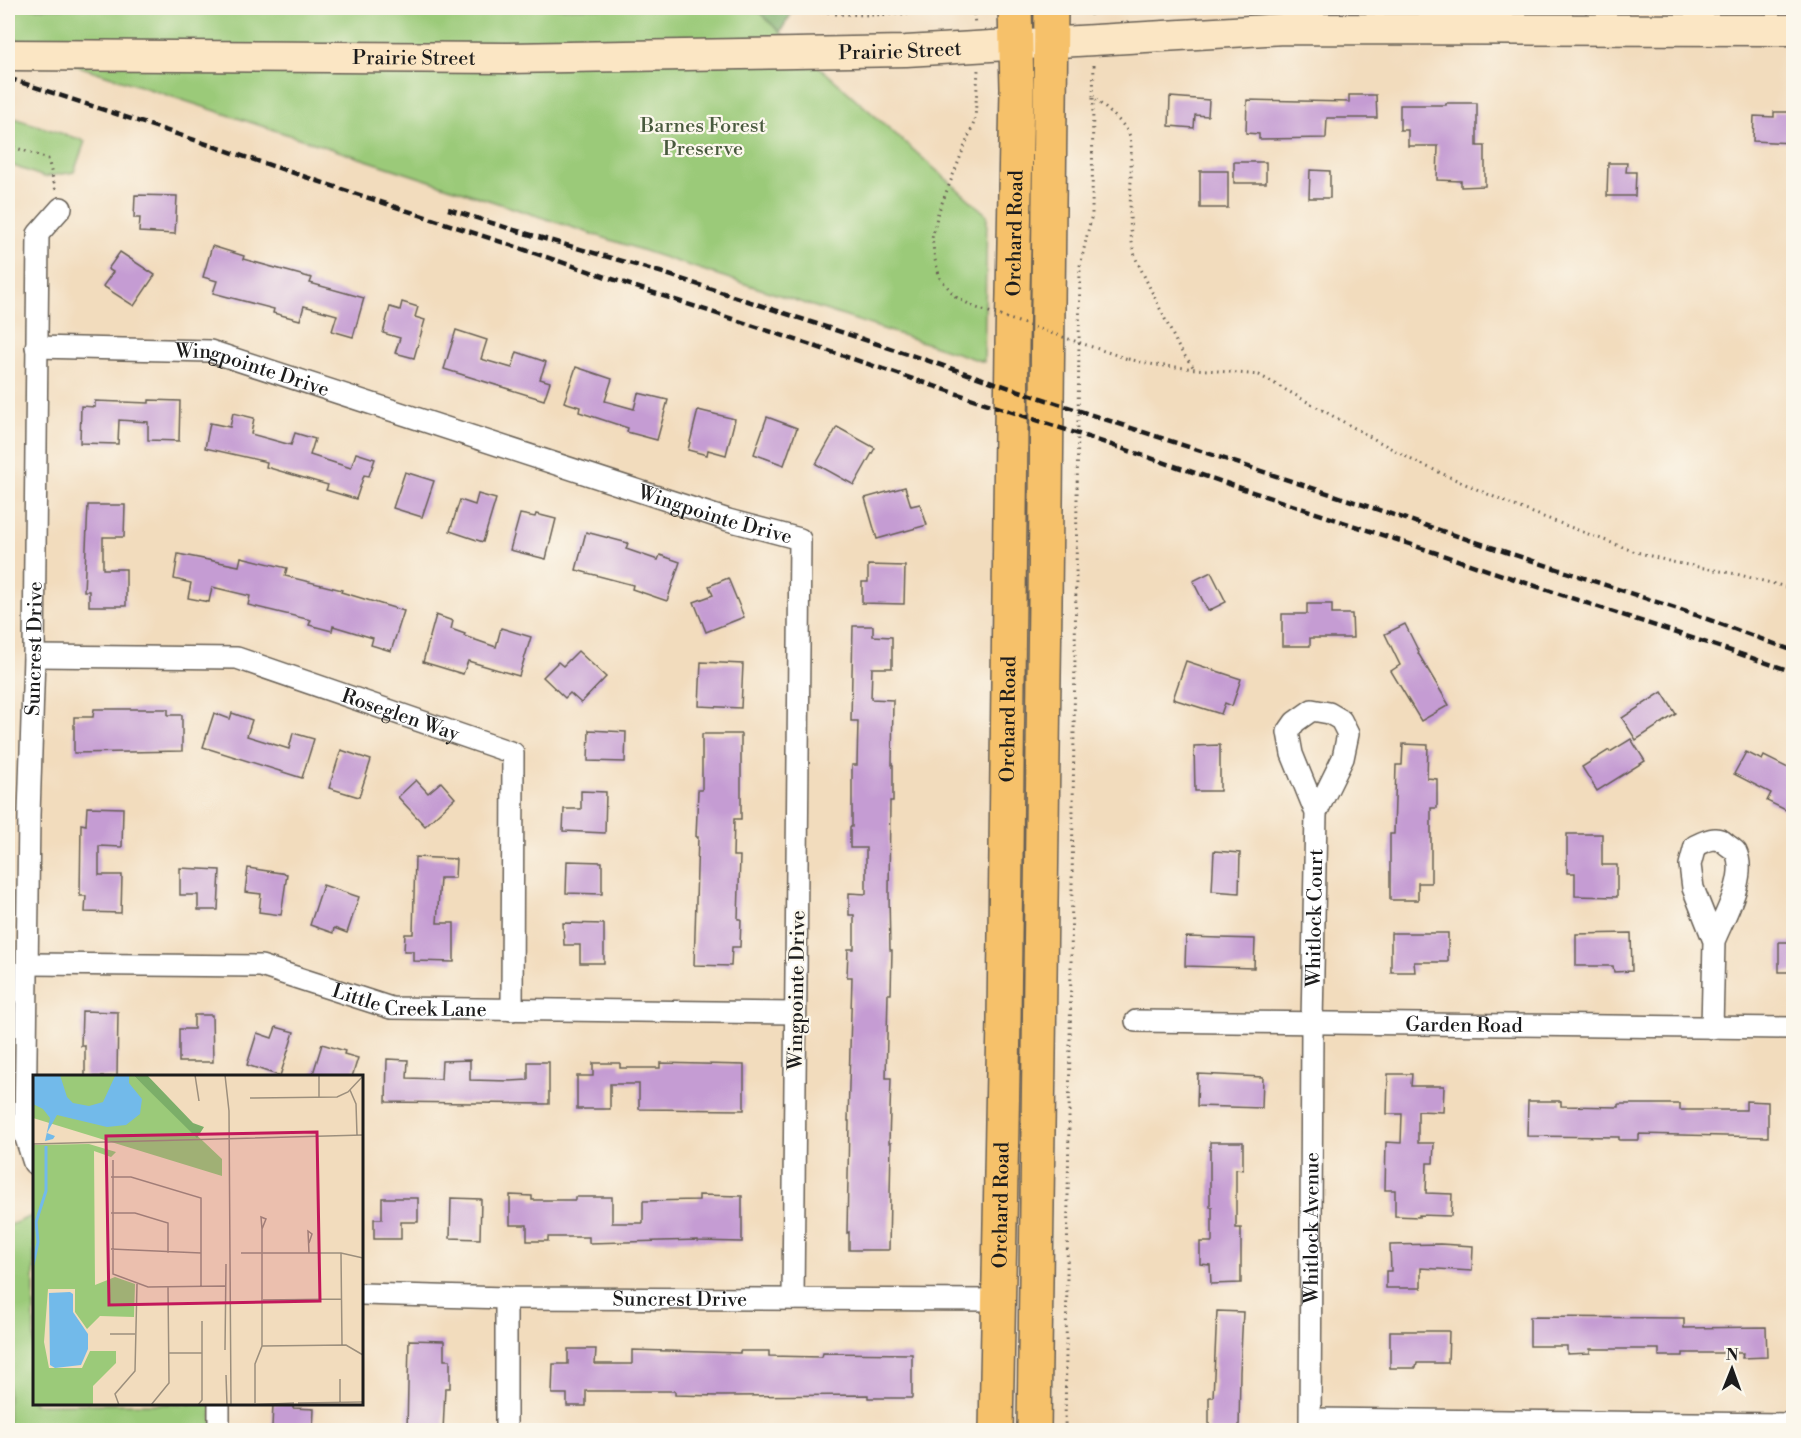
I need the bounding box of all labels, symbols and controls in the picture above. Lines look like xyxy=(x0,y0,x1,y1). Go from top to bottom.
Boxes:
street label: Prairie Street xyxy=(838,37,962,66)
street label: Prairie Street xyxy=(352,46,476,72)
park label: Barnes Forest Preserve xyxy=(639,114,766,162)
street label: Orchard Road xyxy=(1002,169,1029,297)
street label: Wingpointe Drive xyxy=(174,339,332,403)
street label: Wingpointe Drive xyxy=(634,480,795,550)
street label: Suncrest Drive xyxy=(21,581,49,716)
street label: Orchard Road xyxy=(996,655,1022,782)
street label: Roseglen Way xyxy=(338,684,462,748)
street label: Whitlock Court xyxy=(1302,849,1329,988)
street label: Wingpointe Drive xyxy=(784,910,811,1071)
street label: Little Creek Lane xyxy=(329,979,487,1023)
street label: Garden Road xyxy=(1405,1013,1523,1039)
inset map xyxy=(33,1075,363,1405)
street label: Orchard Road xyxy=(988,1141,1016,1269)
street label: Whitlock Avenue xyxy=(1300,1152,1325,1305)
street label: Suncrest Drive xyxy=(613,1287,747,1313)
north arrow xyxy=(1702,1339,1762,1399)
text: N xyxy=(1726,1345,1739,1365)

